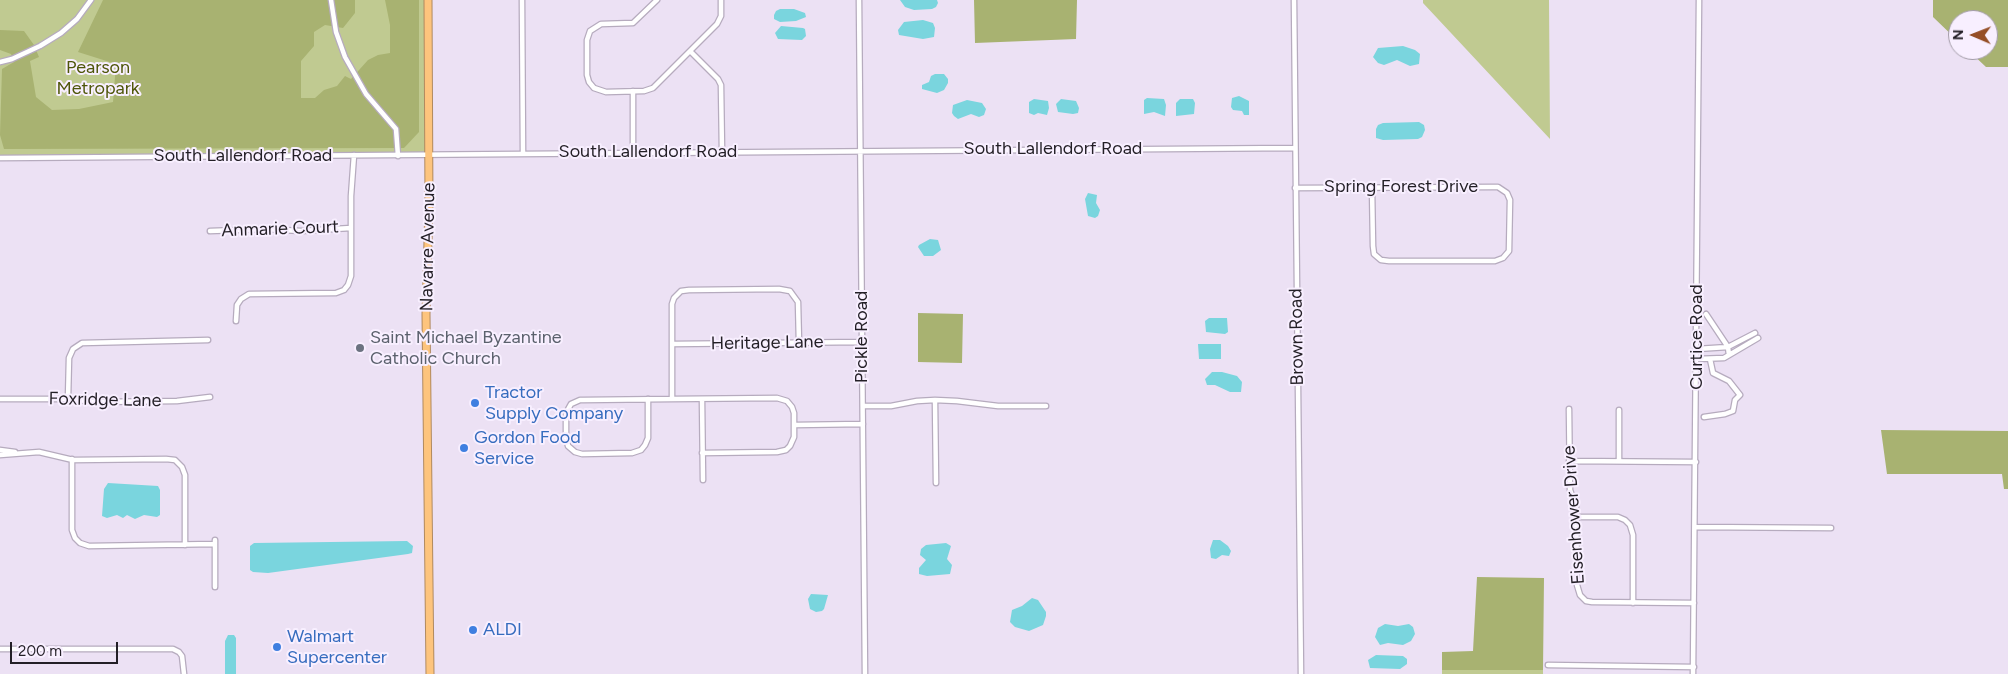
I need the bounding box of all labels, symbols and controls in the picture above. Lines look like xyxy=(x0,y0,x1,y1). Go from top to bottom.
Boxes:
north arrow xyxy=(1948,10,1998,60)
text: N xyxy=(1950,29,1967,40)
park label: Pearson Metropark xyxy=(56,57,140,100)
street label: South Lallendorf Road xyxy=(964,138,1142,160)
street label: South Lallendorf Road xyxy=(559,141,737,163)
street label: South Lallendorf Road xyxy=(154,145,332,167)
street label: Spring Forest Drive xyxy=(1324,176,1478,198)
street label: Navarre Avenue xyxy=(416,183,440,311)
street label: Anmarie Court xyxy=(221,216,339,242)
street label: Curtice Road xyxy=(1686,284,1708,390)
street label: Brown Road xyxy=(1285,288,1309,386)
street label: Pickle Road xyxy=(851,291,873,383)
place label: Saint Michael Byzantine Catholic Church xyxy=(370,327,562,369)
street label: Heritage Lane xyxy=(710,331,824,355)
marker: Saint Michael Byzantine Catholic Church xyxy=(354,342,366,354)
place label: Tractor Supply Company xyxy=(485,382,623,424)
street label: Foxridge Lane xyxy=(49,388,161,412)
marker: Tractor Supply Company xyxy=(469,397,481,409)
place label: Gordon Food Service xyxy=(474,427,581,469)
marker: Gordon Food Service xyxy=(458,442,470,454)
street label: Eisenhower Drive xyxy=(1558,445,1590,585)
place label: ALDI xyxy=(483,619,522,641)
marker: ALDI xyxy=(467,624,479,636)
place label: Walmart Supercenter xyxy=(287,626,387,669)
scale bar xyxy=(12,632,120,664)
marker: Walmart Supercenter xyxy=(271,641,283,653)
text: 200 m xyxy=(18,642,62,660)

